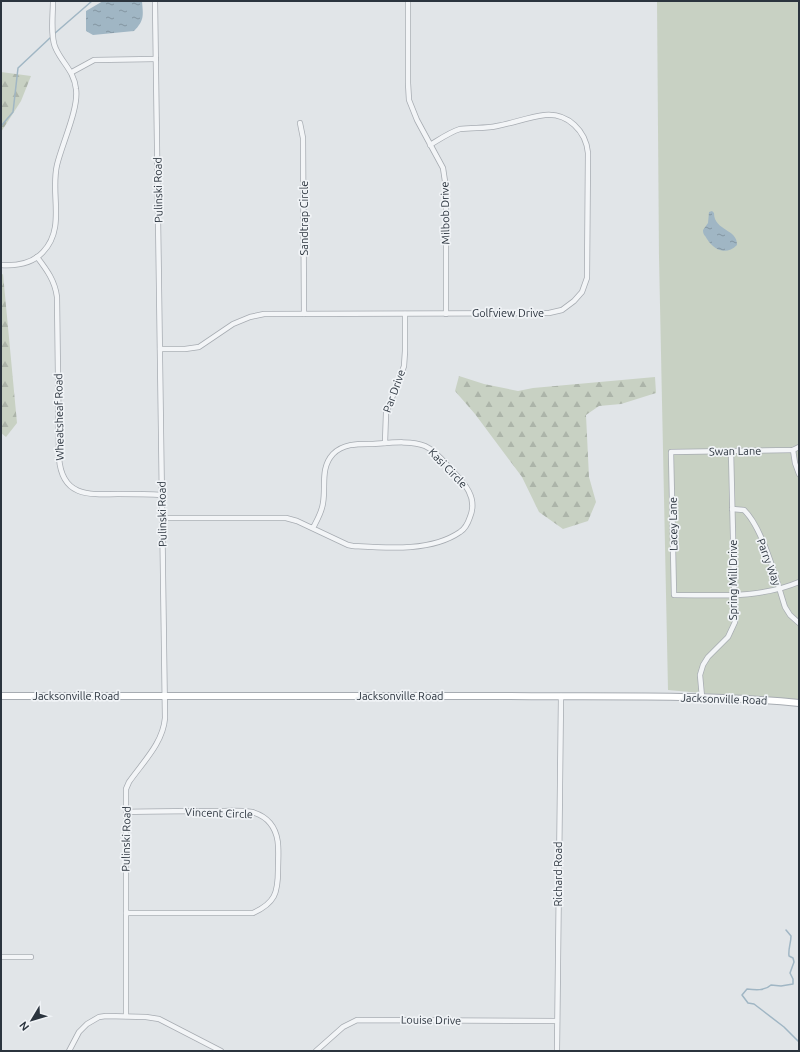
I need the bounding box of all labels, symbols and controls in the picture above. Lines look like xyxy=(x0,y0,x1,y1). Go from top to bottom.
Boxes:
street label: Pulinski Road xyxy=(151,157,165,223)
street label: Sandtrap Circle xyxy=(298,181,310,255)
street label: Milbob Drive xyxy=(438,181,452,245)
street label: Golfview Drive xyxy=(472,307,544,319)
street label: Par Drive xyxy=(381,368,407,414)
street label: Wheatsheaf Road xyxy=(52,373,66,461)
street label: Swan Lane xyxy=(709,445,761,457)
street label: Kasi Circle xyxy=(426,446,470,490)
street label: Pulinski Road xyxy=(155,481,169,547)
street label: Lacey Lane xyxy=(667,497,679,551)
street label: Parry Way xyxy=(755,537,783,588)
street label: Spring Mill Drive xyxy=(727,540,739,620)
street label: Jacksonville Road xyxy=(33,690,119,702)
street label: Jacksonville Road xyxy=(357,690,443,702)
street label: Jacksonville Road xyxy=(680,691,768,707)
street label: Pulinski Road xyxy=(119,806,133,872)
street label: Vincent Circle xyxy=(185,806,253,820)
street label: Richard Road xyxy=(552,841,564,907)
north arrow xyxy=(12,1000,52,1040)
street label: Louise Drive xyxy=(401,1013,461,1027)
text: N xyxy=(17,1019,31,1033)

